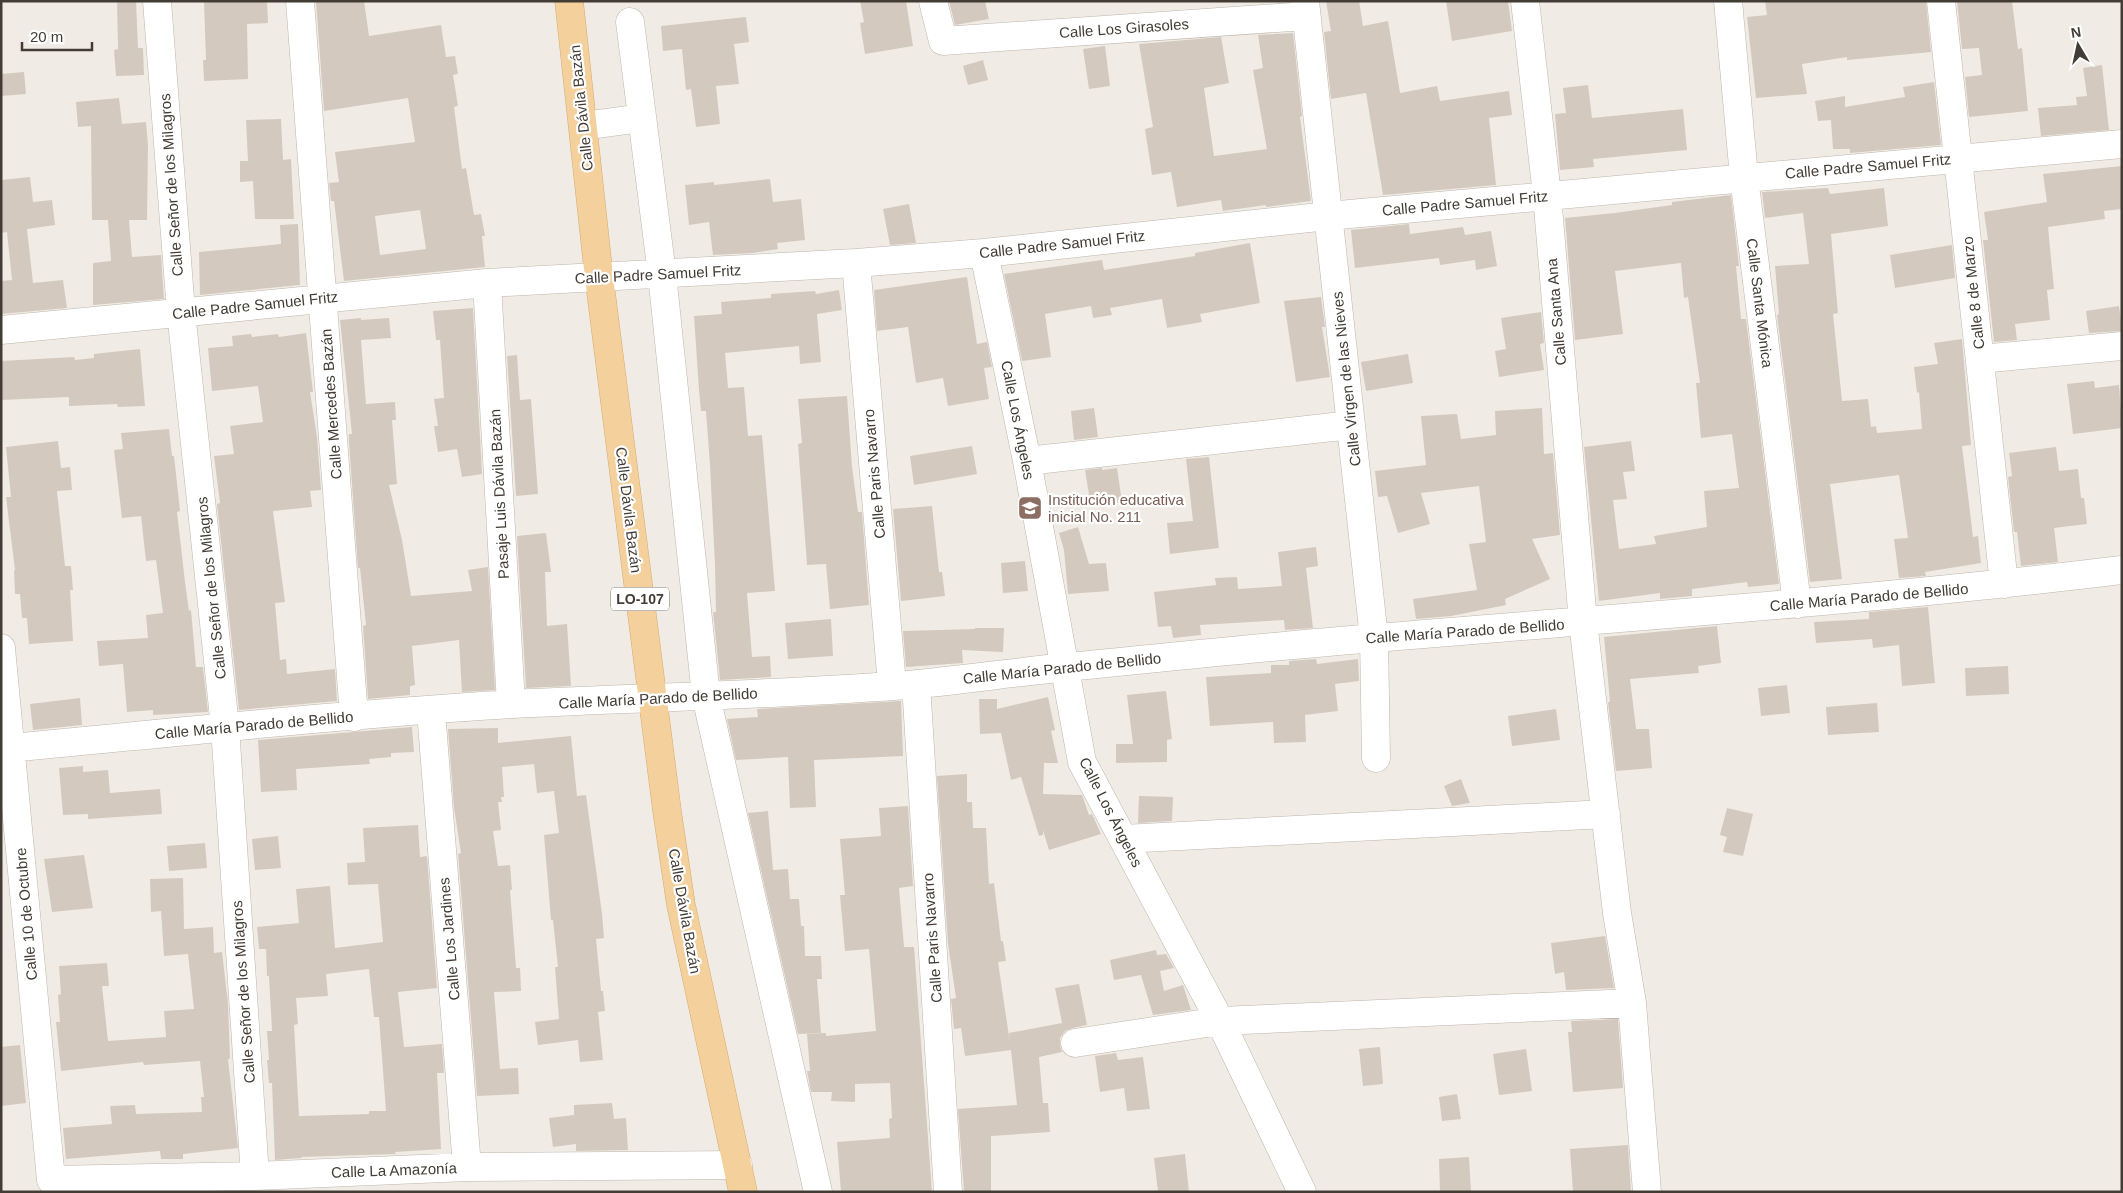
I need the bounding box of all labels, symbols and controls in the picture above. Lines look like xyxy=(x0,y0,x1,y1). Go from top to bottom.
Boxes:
street label: Calle Los Girasoles xyxy=(1059,15,1189,41)
scale bar xyxy=(22,20,92,52)
north arrow xyxy=(2053,20,2103,70)
text: N xyxy=(2070,23,2082,41)
text: 20 m xyxy=(30,28,63,45)
street label: Calle Dávila Bazán xyxy=(566,44,596,172)
street label: Calle Señor de los Milagros xyxy=(156,93,186,277)
street label: Calle Padre Samuel Fritz xyxy=(1784,150,1952,182)
street label: Calle Padre Samuel Fritz xyxy=(1381,187,1549,219)
street label: Calle Padre Samuel Fritz xyxy=(978,227,1146,261)
street label: Calle 8 de Marzo xyxy=(1959,236,1987,350)
street label: Calle Santa Mónica xyxy=(1744,237,1776,369)
street label: Calle Santa Ana xyxy=(1543,257,1569,366)
street label: Calle Padre Samuel Fritz xyxy=(574,261,742,287)
street label: Calle Padre Samuel Fritz xyxy=(171,288,339,322)
street label: Calle Virgen de las Nieves xyxy=(1328,291,1364,467)
street label: Calle Mercedes Bazán xyxy=(317,328,345,480)
street label: Calle Los Ángeles xyxy=(998,359,1038,481)
street label: Calle Paris Navarro xyxy=(860,408,888,540)
street label: Pasaje Luis Dávila Bazán xyxy=(486,409,512,579)
street label: Calle Dávila Bazán xyxy=(613,446,645,574)
place label: Institución educativa inicial No. 211 xyxy=(1048,491,1185,525)
school or university icon: Institución educativa inicial No. 211 xyxy=(1017,495,1043,521)
street label: Calle Señor de los Milagros xyxy=(193,496,229,680)
street label: Calle María Parado de Bellido xyxy=(1769,580,1969,614)
road number: LO-107 xyxy=(611,588,669,610)
street label: Calle María Parado de Bellido xyxy=(1365,616,1565,646)
street label: Calle María Parado de Bellido xyxy=(962,649,1162,687)
street label: Calle María Parado de Bellido xyxy=(558,684,758,712)
street label: Calle María Parado de Bellido xyxy=(154,708,354,742)
street label: Calle Los Ángeles xyxy=(1076,754,1146,870)
street label: Calle 10 de Octubre xyxy=(12,847,40,981)
street label: Calle Dávila Bazán xyxy=(666,847,704,975)
street label: Calle Paris Navarro xyxy=(919,873,945,1003)
street label: Calle Los Jardines xyxy=(435,877,463,1001)
street label: Calle Señor de los Milagros xyxy=(228,900,258,1084)
street label: Calle La Amazonía xyxy=(331,1159,458,1181)

